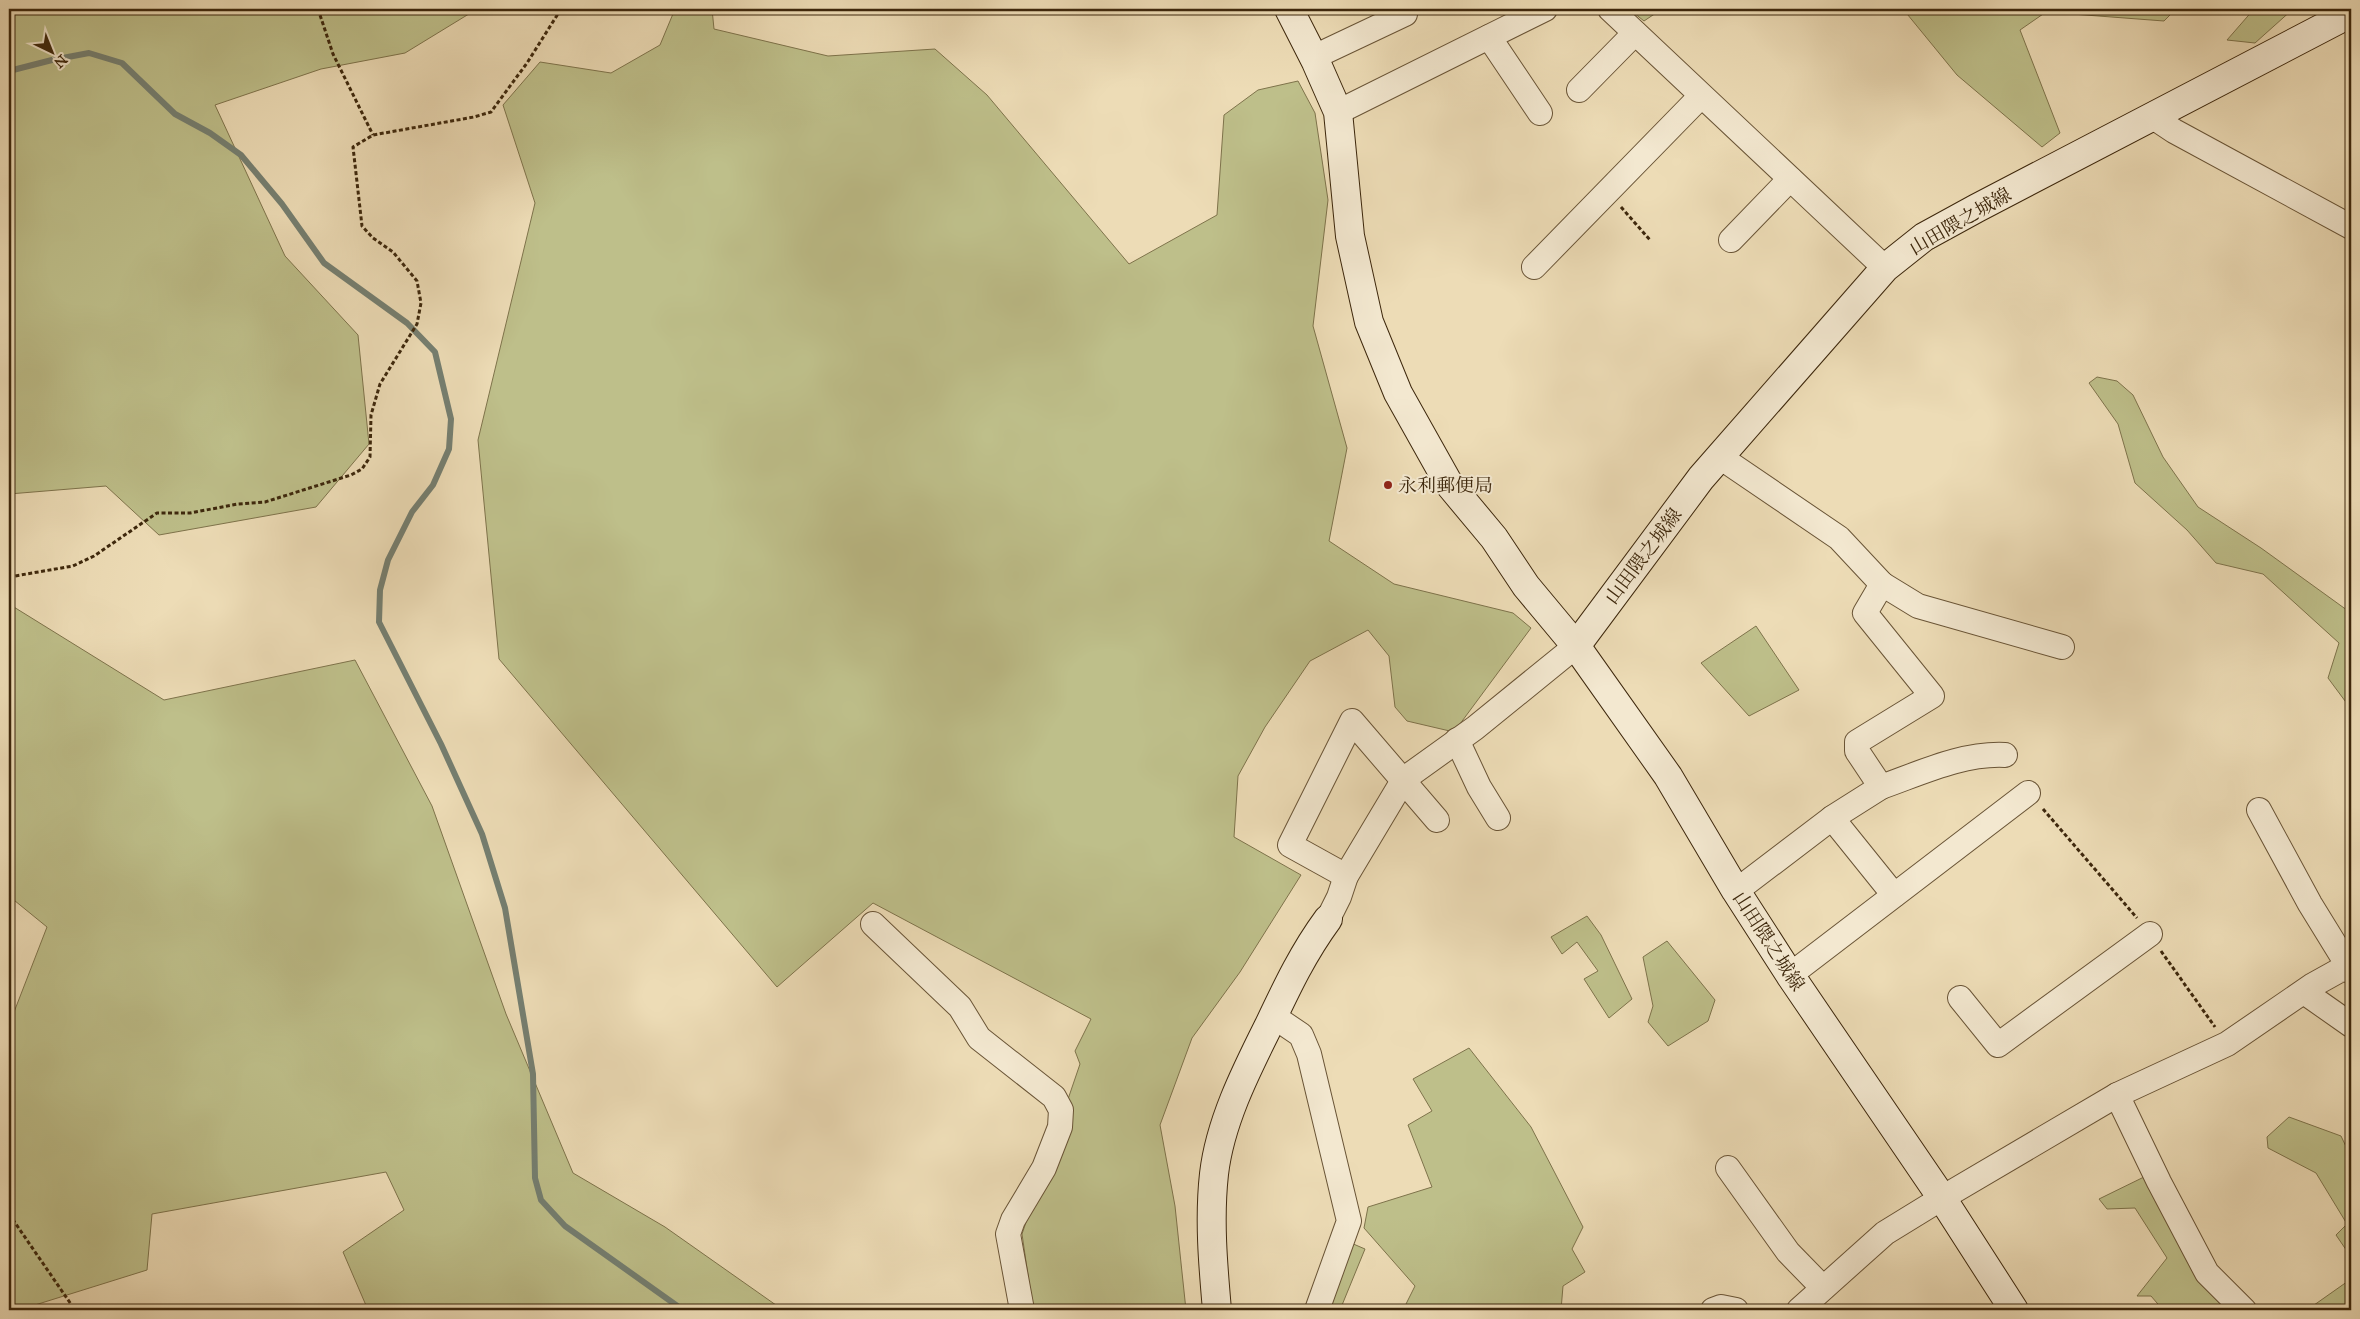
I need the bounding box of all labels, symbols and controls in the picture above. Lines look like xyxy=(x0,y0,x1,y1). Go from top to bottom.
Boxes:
north arrow xyxy=(28,28,78,78)
text: N xyxy=(50,51,71,71)
street label: 山田隈之城線 xyxy=(1905,183,2015,259)
place label: 永利郵便局 xyxy=(1398,474,1493,497)
marker: 永利郵便局 xyxy=(1382,479,1394,491)
street label: 山田隈之城線 xyxy=(1600,504,1686,608)
street label: 山田隈之城線 xyxy=(1728,887,1810,995)

